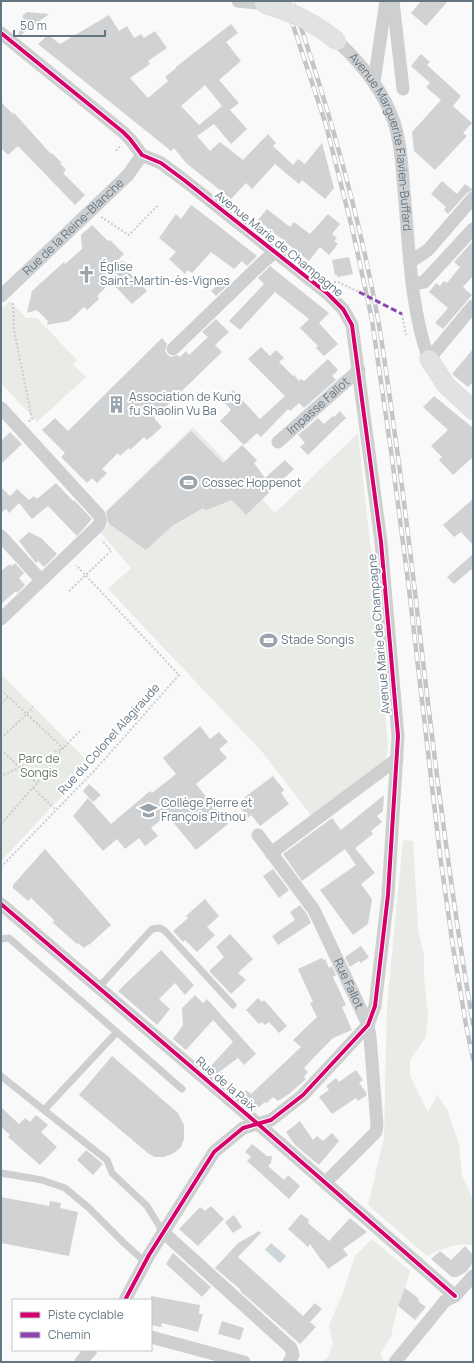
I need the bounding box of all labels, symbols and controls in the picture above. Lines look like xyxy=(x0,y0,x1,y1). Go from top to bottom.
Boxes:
scale bar xyxy=(14,12,105,38)
text: 50 m xyxy=(20,17,47,34)
street label: Avenue Marguerite Flavien-Buffard xyxy=(345,49,416,232)
street label: Rue de la Reine-Blanche xyxy=(19,174,127,279)
street label: Avenue Marie de Champagne xyxy=(211,186,347,301)
place label: Église Saint-Martin-ès-Vignes xyxy=(100,258,230,289)
church icon: Église Saint-Martin-ès-Vignes xyxy=(77,264,97,284)
street label: Impasse Fallot xyxy=(283,373,353,438)
place label: Association de Kung fu Shaolin Vu Ba xyxy=(129,388,241,419)
building icon: Association de Kung fu Shaolin Vu Ba xyxy=(106,394,126,414)
sports icon: Cossec Hoppenot xyxy=(179,473,199,493)
place label: Cossec Hoppenot xyxy=(202,474,302,491)
street label: Avenue Marie de Champagne xyxy=(363,553,394,715)
sports icon: Stade Songis xyxy=(258,630,278,650)
place label: Stade Songis xyxy=(281,631,354,648)
street label: Rue du Colonel Alagiraude xyxy=(54,679,163,798)
park label: Parc de Songis xyxy=(18,750,60,781)
place label: Collège Pierre et François Pithou xyxy=(161,794,253,825)
school or university icon: Collège Pierre et François Pithou xyxy=(138,800,158,820)
street label: Rue Fallot xyxy=(330,955,368,1012)
street label: Rue de la Paix xyxy=(192,1053,261,1115)
legend xyxy=(12,1299,152,1351)
text: Piste cyclable xyxy=(48,1306,124,1323)
text: Chemin xyxy=(48,1326,91,1343)

